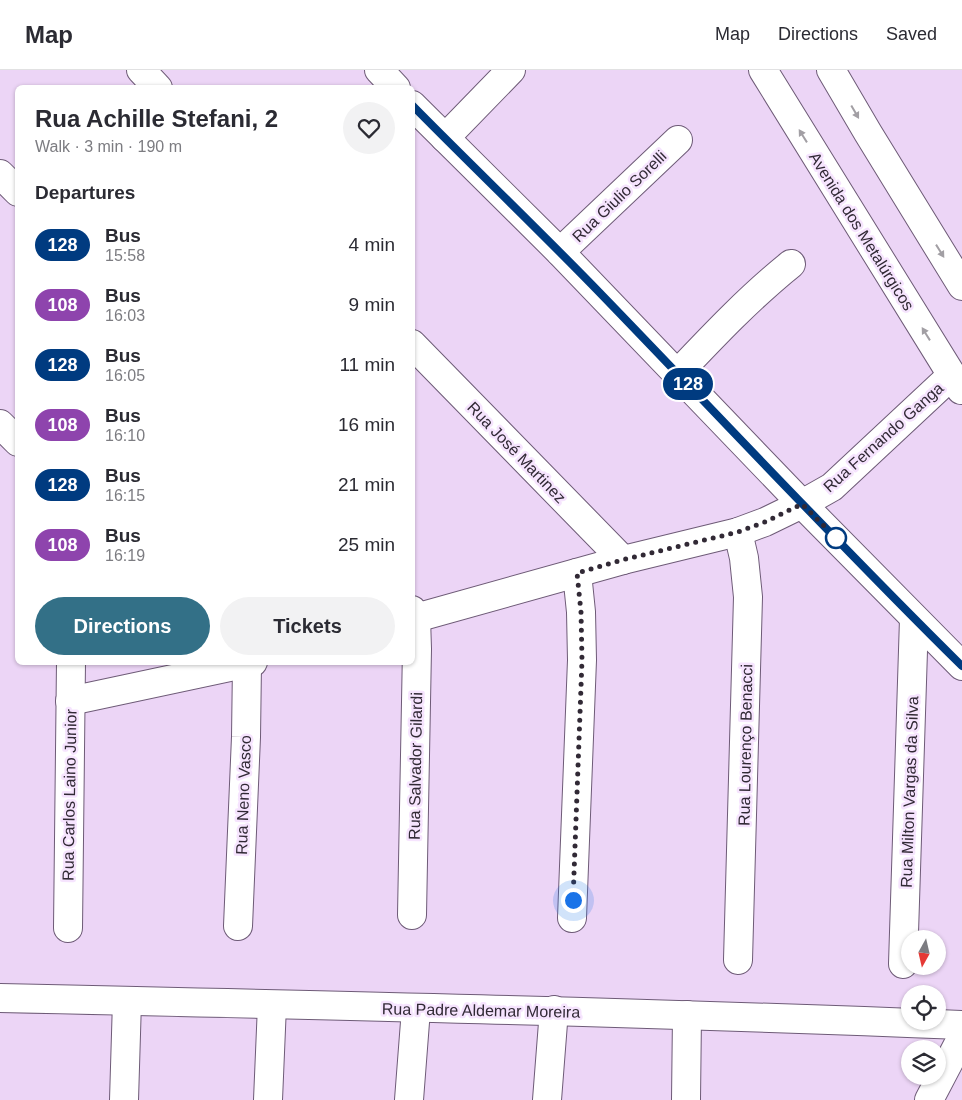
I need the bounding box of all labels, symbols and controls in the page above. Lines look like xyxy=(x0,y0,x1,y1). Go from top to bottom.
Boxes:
text: Map xyxy=(25,21,73,48)
text: Map xyxy=(715,24,750,44)
text: Directions xyxy=(778,24,858,44)
text: Saved xyxy=(886,24,937,44)
button: heart xyxy=(343,102,395,154)
text: Rua Achille Stefani, 2 xyxy=(35,105,278,132)
one-way arrow xyxy=(851,106,860,119)
one-way arrow xyxy=(799,130,808,143)
text: Walk · 3 min · 190 m xyxy=(35,138,182,155)
street label: Rua Giulio Sorelli xyxy=(569,147,670,245)
street label: Avenida dos Metalúrgicos xyxy=(806,149,917,313)
text: Departures xyxy=(35,182,135,203)
text: Bus xyxy=(105,225,141,246)
text: 4 min xyxy=(349,234,395,255)
text: 128 xyxy=(47,235,78,255)
one-way arrow xyxy=(936,244,945,257)
text: 15:58 xyxy=(105,247,145,264)
text: Bus xyxy=(105,285,141,306)
text: 9 min xyxy=(349,294,395,315)
text: 108 xyxy=(47,295,78,315)
text: 16:03 xyxy=(105,307,145,324)
one-way arrow xyxy=(921,327,931,340)
text: Bus xyxy=(105,345,141,366)
text: 11 min xyxy=(339,354,395,375)
text: 128 xyxy=(47,355,78,375)
text: 16:05 xyxy=(105,367,145,384)
line badge: 128 xyxy=(659,368,717,400)
text: 128 xyxy=(673,374,703,394)
street label: Rua Fernando Ganga xyxy=(820,379,947,495)
street label: Rua José Martinez xyxy=(464,398,569,506)
text: Bus xyxy=(105,405,141,426)
text: 16 min xyxy=(338,414,395,435)
text: 108 xyxy=(47,415,78,435)
text: 16:10 xyxy=(105,427,145,444)
text: Bus xyxy=(105,465,141,486)
text: 21 min xyxy=(338,474,395,495)
text: 128 xyxy=(47,475,78,495)
text: 16:15 xyxy=(105,487,145,504)
text: Bus xyxy=(105,525,141,546)
unlabelled marker xyxy=(825,527,847,549)
text: 25 min xyxy=(338,534,395,555)
text: 108 xyxy=(47,535,78,555)
text: 16:19 xyxy=(105,547,145,564)
button: Directions xyxy=(35,597,210,655)
button: Tickets xyxy=(220,597,395,655)
street label: Rua Lourenço Benacci xyxy=(736,664,755,826)
street label: Rua Salvador Gilardi xyxy=(406,692,425,840)
street label: Rua Milton Vargas da Silva xyxy=(898,696,921,888)
street label: Rua Carlos Laino Junior xyxy=(60,708,80,881)
street label: Rua Neno Vasco xyxy=(233,735,254,855)
your location xyxy=(561,888,586,913)
north arrow xyxy=(901,930,946,975)
map controls xyxy=(901,930,946,1085)
button: locate xyxy=(901,985,946,1030)
street label: Rua Padre Aldemar Moreira xyxy=(382,1000,580,1021)
button: layers xyxy=(901,1040,946,1085)

